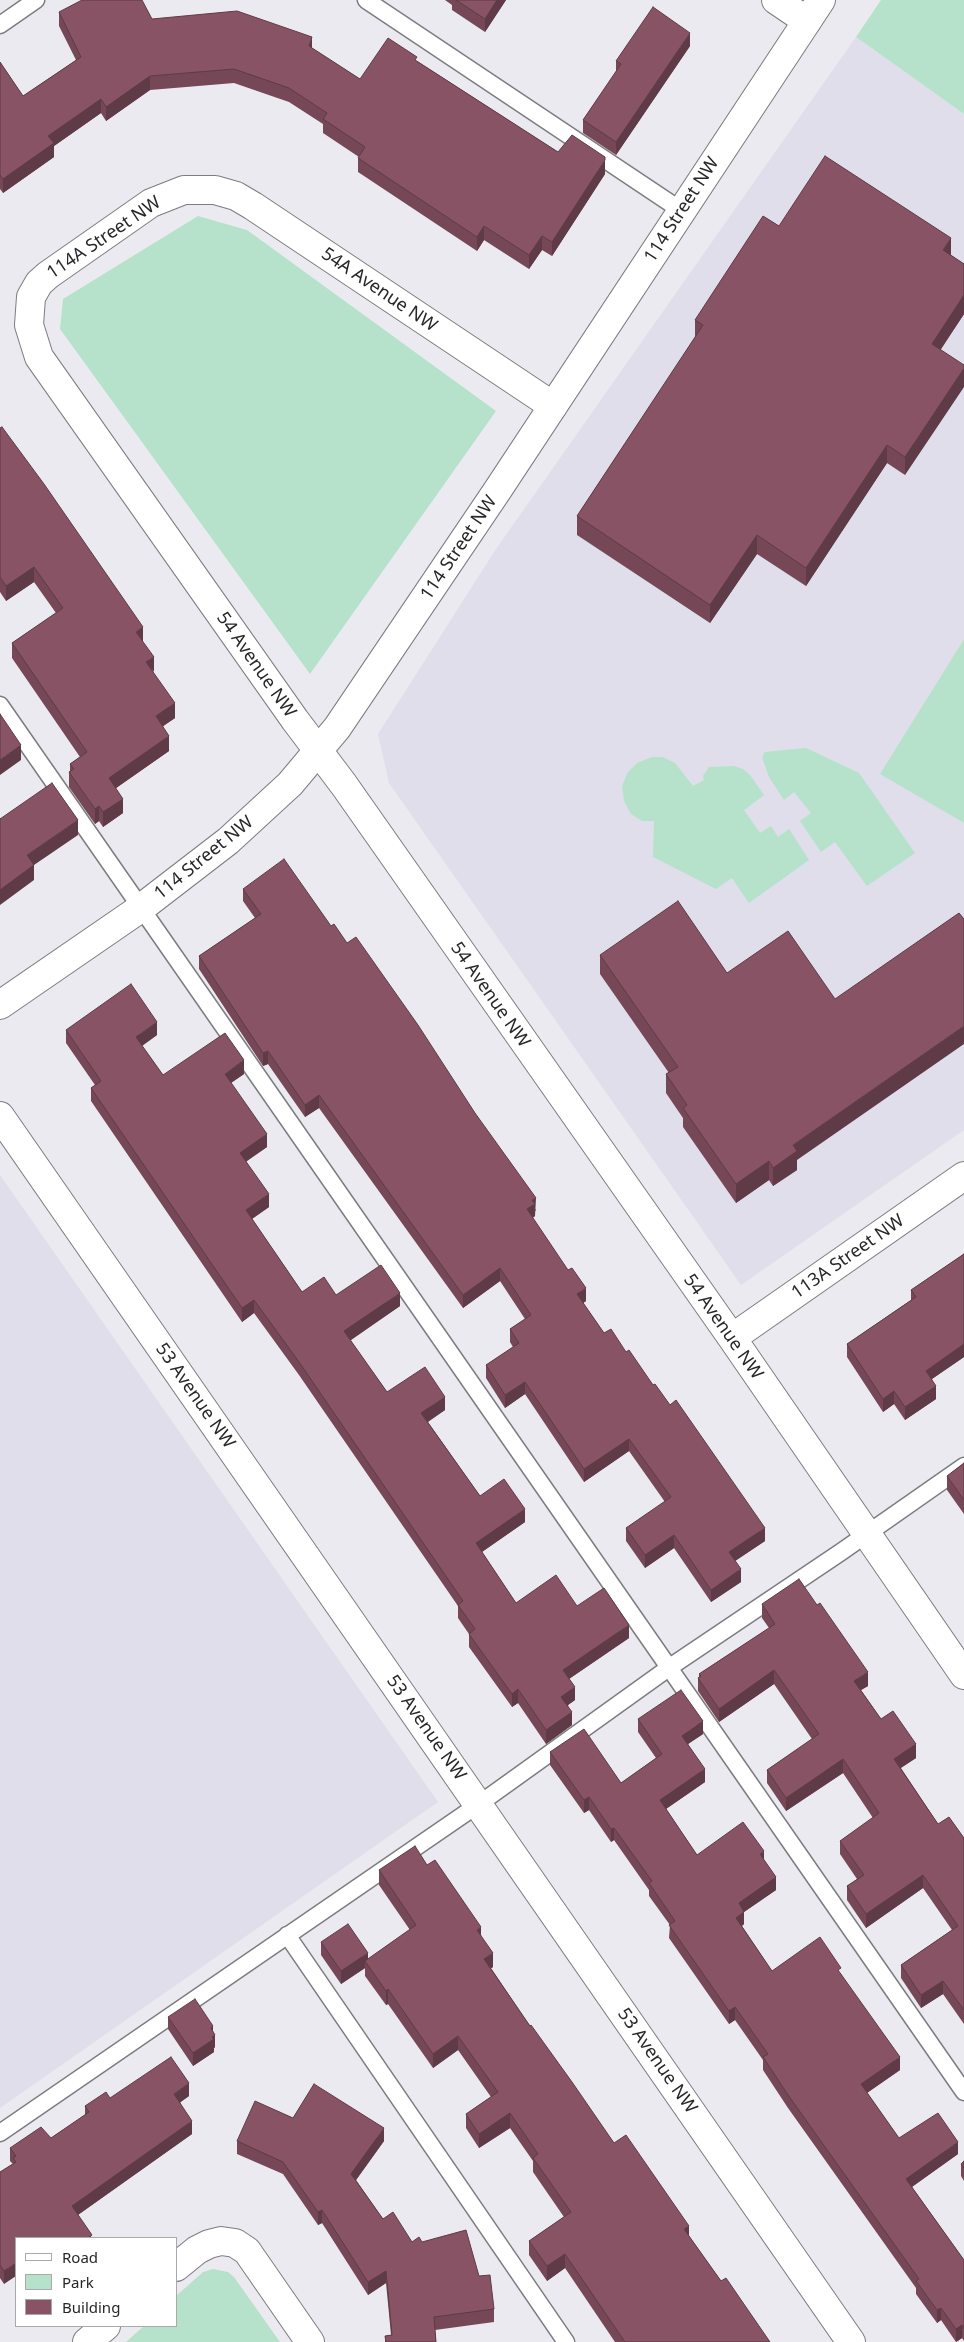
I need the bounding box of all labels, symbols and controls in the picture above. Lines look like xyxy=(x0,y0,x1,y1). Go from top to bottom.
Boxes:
street label: 114 Street NW xyxy=(640,153,724,267)
street label: 114A Street NW xyxy=(43,192,165,284)
street label: 54A Avenue NW xyxy=(317,243,441,337)
street label: 114 Street NW xyxy=(416,492,502,604)
street label: 54 Avenue NW xyxy=(212,608,300,722)
street label: 114 Street NW xyxy=(150,812,258,904)
street label: 54 Avenue NW xyxy=(446,938,534,1052)
street label: 113A Street NW xyxy=(788,1210,908,1304)
street label: 54 Avenue NW xyxy=(679,1270,767,1384)
street label: 53 Avenue NW xyxy=(151,1339,239,1453)
street label: 53 Avenue NW xyxy=(382,1671,470,1785)
street label: 53 Avenue NW xyxy=(613,2004,701,2118)
legend xyxy=(15,2237,178,2327)
text: Road xyxy=(62,2247,98,2267)
text: Park xyxy=(62,2272,94,2292)
text: Building xyxy=(62,2297,120,2317)

